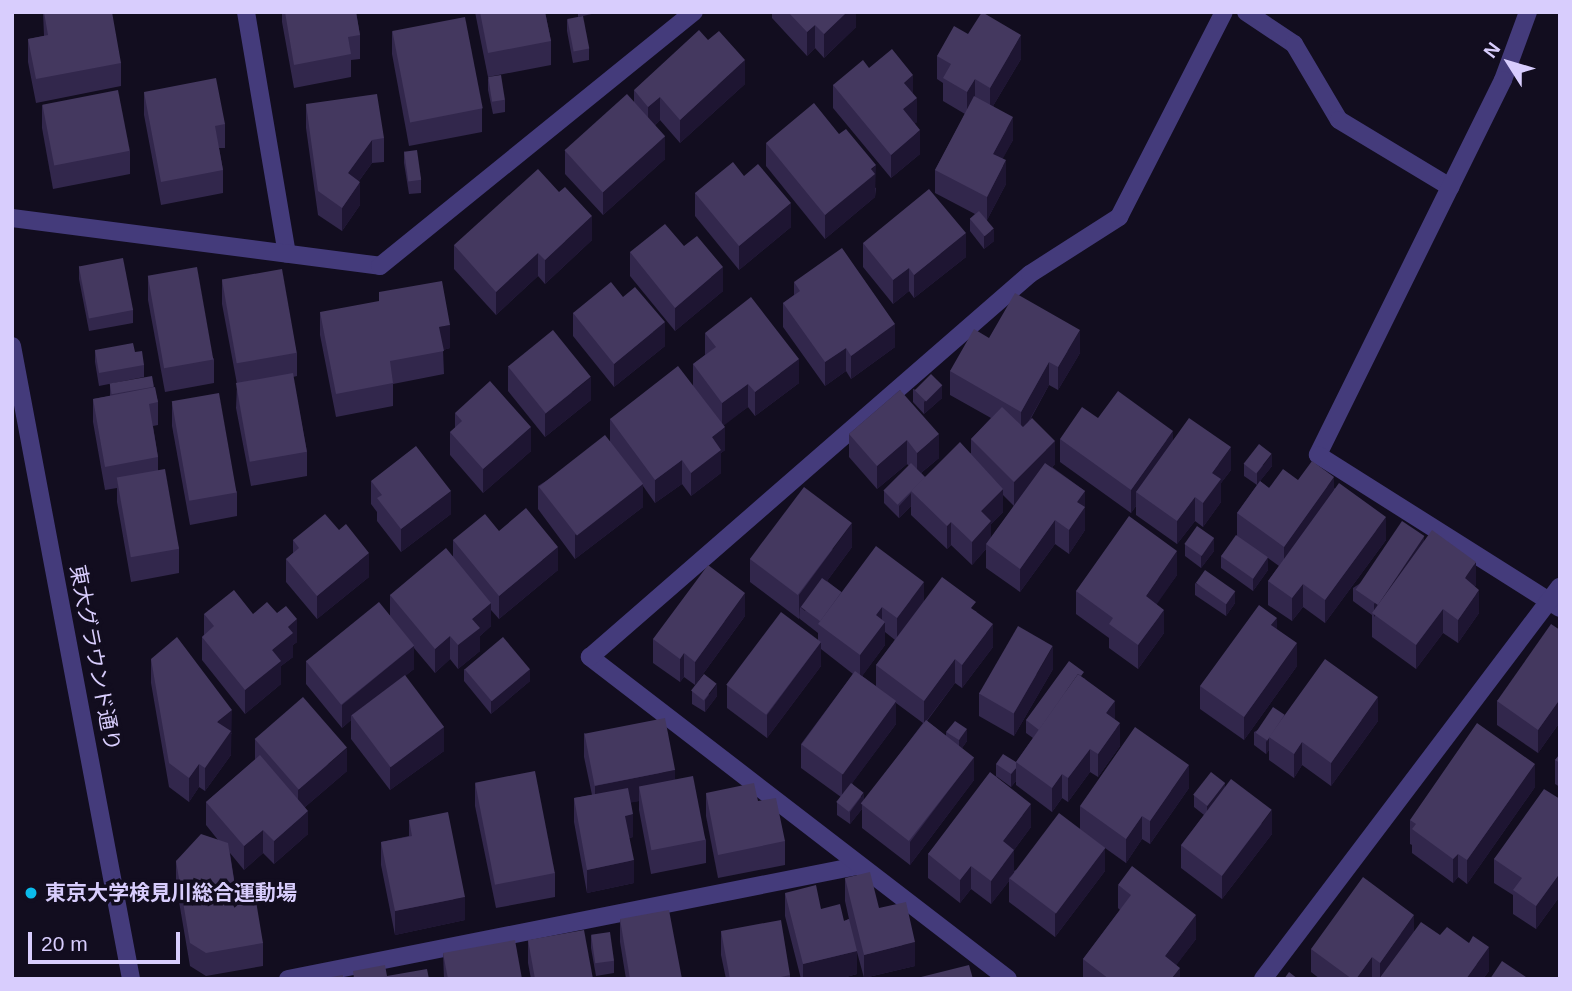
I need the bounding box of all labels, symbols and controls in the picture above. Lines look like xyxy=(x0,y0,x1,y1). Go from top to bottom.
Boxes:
north arrow xyxy=(1474,28,1544,98)
text: N xyxy=(1479,38,1504,62)
street label: 東大グラウンド通り xyxy=(65,563,125,753)
place label: 東京大学検見川総合運動場 xyxy=(45,880,297,906)
marker: 東京大学検見川総合運動場 xyxy=(23,885,39,901)
scale bar xyxy=(32,918,184,962)
text: 20 m xyxy=(41,932,88,955)

